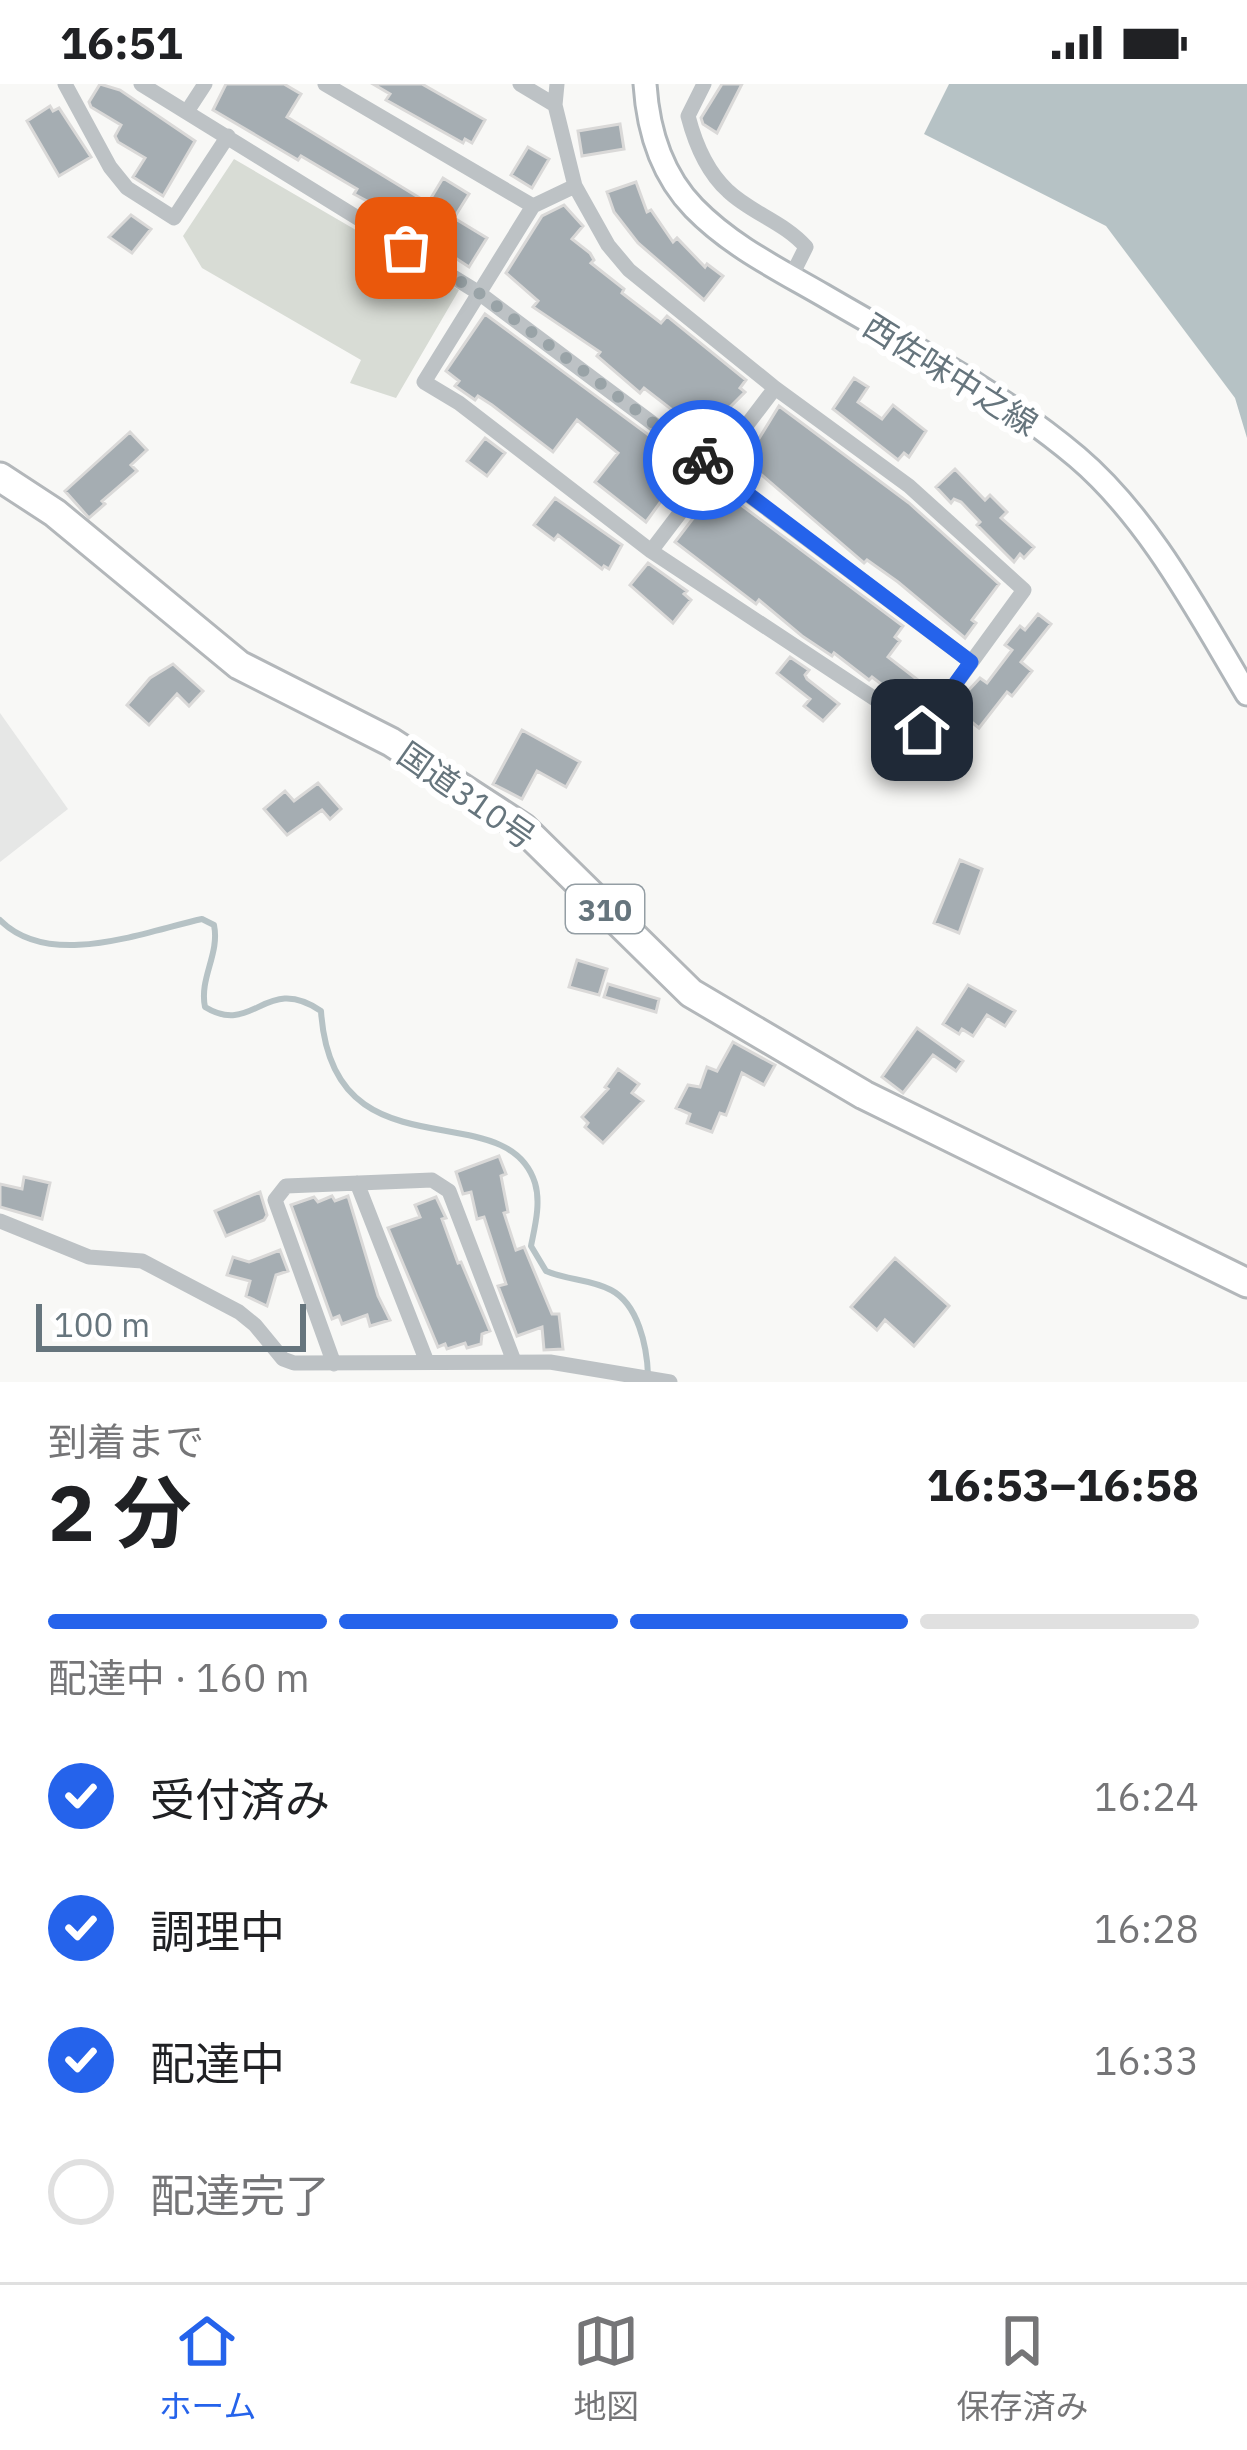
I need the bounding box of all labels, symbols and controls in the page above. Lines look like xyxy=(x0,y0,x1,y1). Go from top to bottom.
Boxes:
text: 16:51 xyxy=(60,13,183,71)
pin xyxy=(355,197,457,299)
icon: bag xyxy=(373,215,439,281)
street label: 西佐味中之線 xyxy=(856,303,1046,445)
courier xyxy=(643,400,763,520)
icon: bike xyxy=(670,427,736,493)
pin xyxy=(871,679,973,781)
icon: home xyxy=(889,697,955,763)
street label: 国道310号 xyxy=(390,732,544,858)
road number: 310 xyxy=(566,885,644,933)
scale bar xyxy=(36,1298,306,1351)
text: 100 m xyxy=(54,1303,150,1346)
text: 到着まで xyxy=(48,1416,204,1467)
text: 16:53–16:58 xyxy=(927,1455,1199,1513)
text: 2 分 xyxy=(48,1461,191,1562)
text: 配達中 · 160 m xyxy=(48,1652,310,1703)
icon: check xyxy=(48,1763,114,1829)
text: 受付済み xyxy=(150,1770,330,1828)
text: 16:24 xyxy=(1094,1771,1199,1822)
icon: check xyxy=(48,1895,114,1961)
text: 調理中 xyxy=(150,1902,285,1960)
text: 16:28 xyxy=(1094,1903,1199,1954)
icon: check xyxy=(48,2027,114,2093)
text: 配達中 xyxy=(150,2034,285,2092)
text: 16:33 xyxy=(1094,2035,1199,2086)
text: 配達完了 xyxy=(150,2166,330,2224)
tab: ホーム xyxy=(158,2308,257,2428)
tab: 地図 xyxy=(573,2308,639,2428)
tab: 保存済み xyxy=(956,2308,1088,2428)

